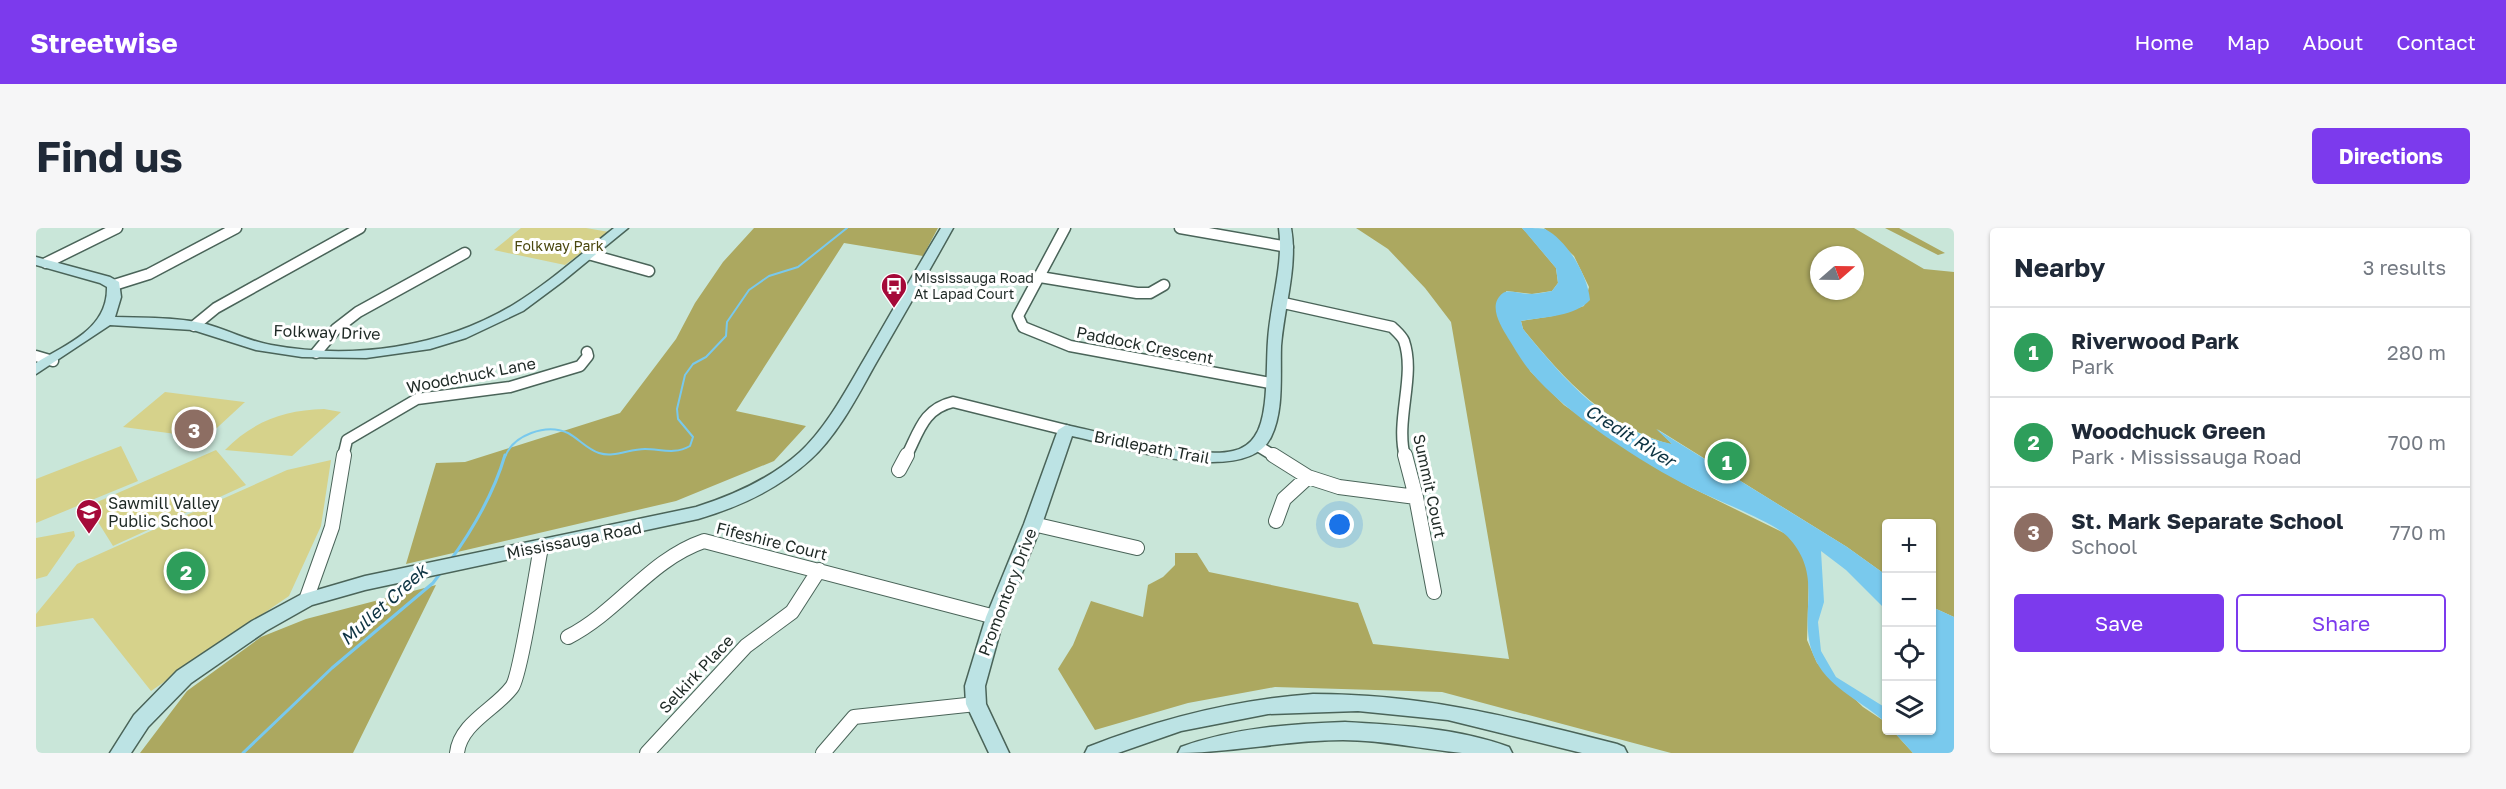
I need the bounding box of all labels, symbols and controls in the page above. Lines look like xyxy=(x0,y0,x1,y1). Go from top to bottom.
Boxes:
text: Streetwise xyxy=(30,26,178,59)
text: Home xyxy=(2134,29,2194,55)
text: Map xyxy=(2227,29,2270,55)
text: About xyxy=(2303,29,2363,55)
text: Contact xyxy=(2396,29,2476,55)
button: Directions xyxy=(2312,128,2470,184)
text: Find us xyxy=(36,131,183,181)
park label: Folkway Park xyxy=(514,237,604,254)
north arrow xyxy=(1810,246,1864,300)
text: Nearby xyxy=(2014,252,2105,283)
text: 3 results xyxy=(2363,255,2446,279)
place label: Mississauga Road At Lapad Court xyxy=(914,269,1034,302)
bus stop icon: Mississauga Road At Lapad Court xyxy=(879,271,909,309)
street label: Folkway Drive xyxy=(273,320,381,344)
street label: Paddock Crescent xyxy=(1075,322,1215,368)
text: Riverwood Park xyxy=(2071,327,2239,354)
text: 1 xyxy=(2028,340,2039,364)
text: 280 m xyxy=(2387,340,2446,364)
street label: Woodchuck Lane xyxy=(405,353,537,397)
text: Park xyxy=(2071,354,2114,378)
water label: Credit River xyxy=(1582,399,1682,473)
pin: 3 xyxy=(174,406,214,452)
text: Woodchuck Green xyxy=(2071,417,2265,444)
street label: Bridlepath Trail xyxy=(1093,426,1211,468)
text: 2 xyxy=(2027,430,2040,454)
text: 700 m xyxy=(2388,430,2446,454)
street label: Summit Court xyxy=(1409,432,1451,540)
pin: 1 xyxy=(1708,438,1746,484)
text: Park · Mississauga Road xyxy=(2071,444,2302,468)
place label: Sawmill Valley Public School xyxy=(108,493,220,531)
school or university icon: Sawmill Valley Public School xyxy=(74,497,104,535)
text: St. Mark Separate School xyxy=(2071,507,2343,534)
your location xyxy=(1325,510,1354,539)
street label: Mississauga Road xyxy=(505,517,643,563)
street label: Fifeshire Court xyxy=(714,518,830,564)
map controls xyxy=(1882,519,1936,735)
button: + xyxy=(1882,519,1936,573)
text: 3 xyxy=(2027,520,2040,544)
text: 770 m xyxy=(2390,520,2446,544)
street label: Promontory Drive xyxy=(973,525,1041,659)
text: School xyxy=(2071,534,2137,558)
pin: 2 xyxy=(166,548,206,594)
water label: Mullet Creek xyxy=(335,558,433,649)
button: − xyxy=(1882,573,1936,627)
button: Save xyxy=(2014,594,2224,652)
button: Share xyxy=(2236,594,2446,652)
button: locate xyxy=(1882,627,1936,681)
street label: Selkirk Place xyxy=(655,631,737,717)
button: layers xyxy=(1882,681,1936,735)

